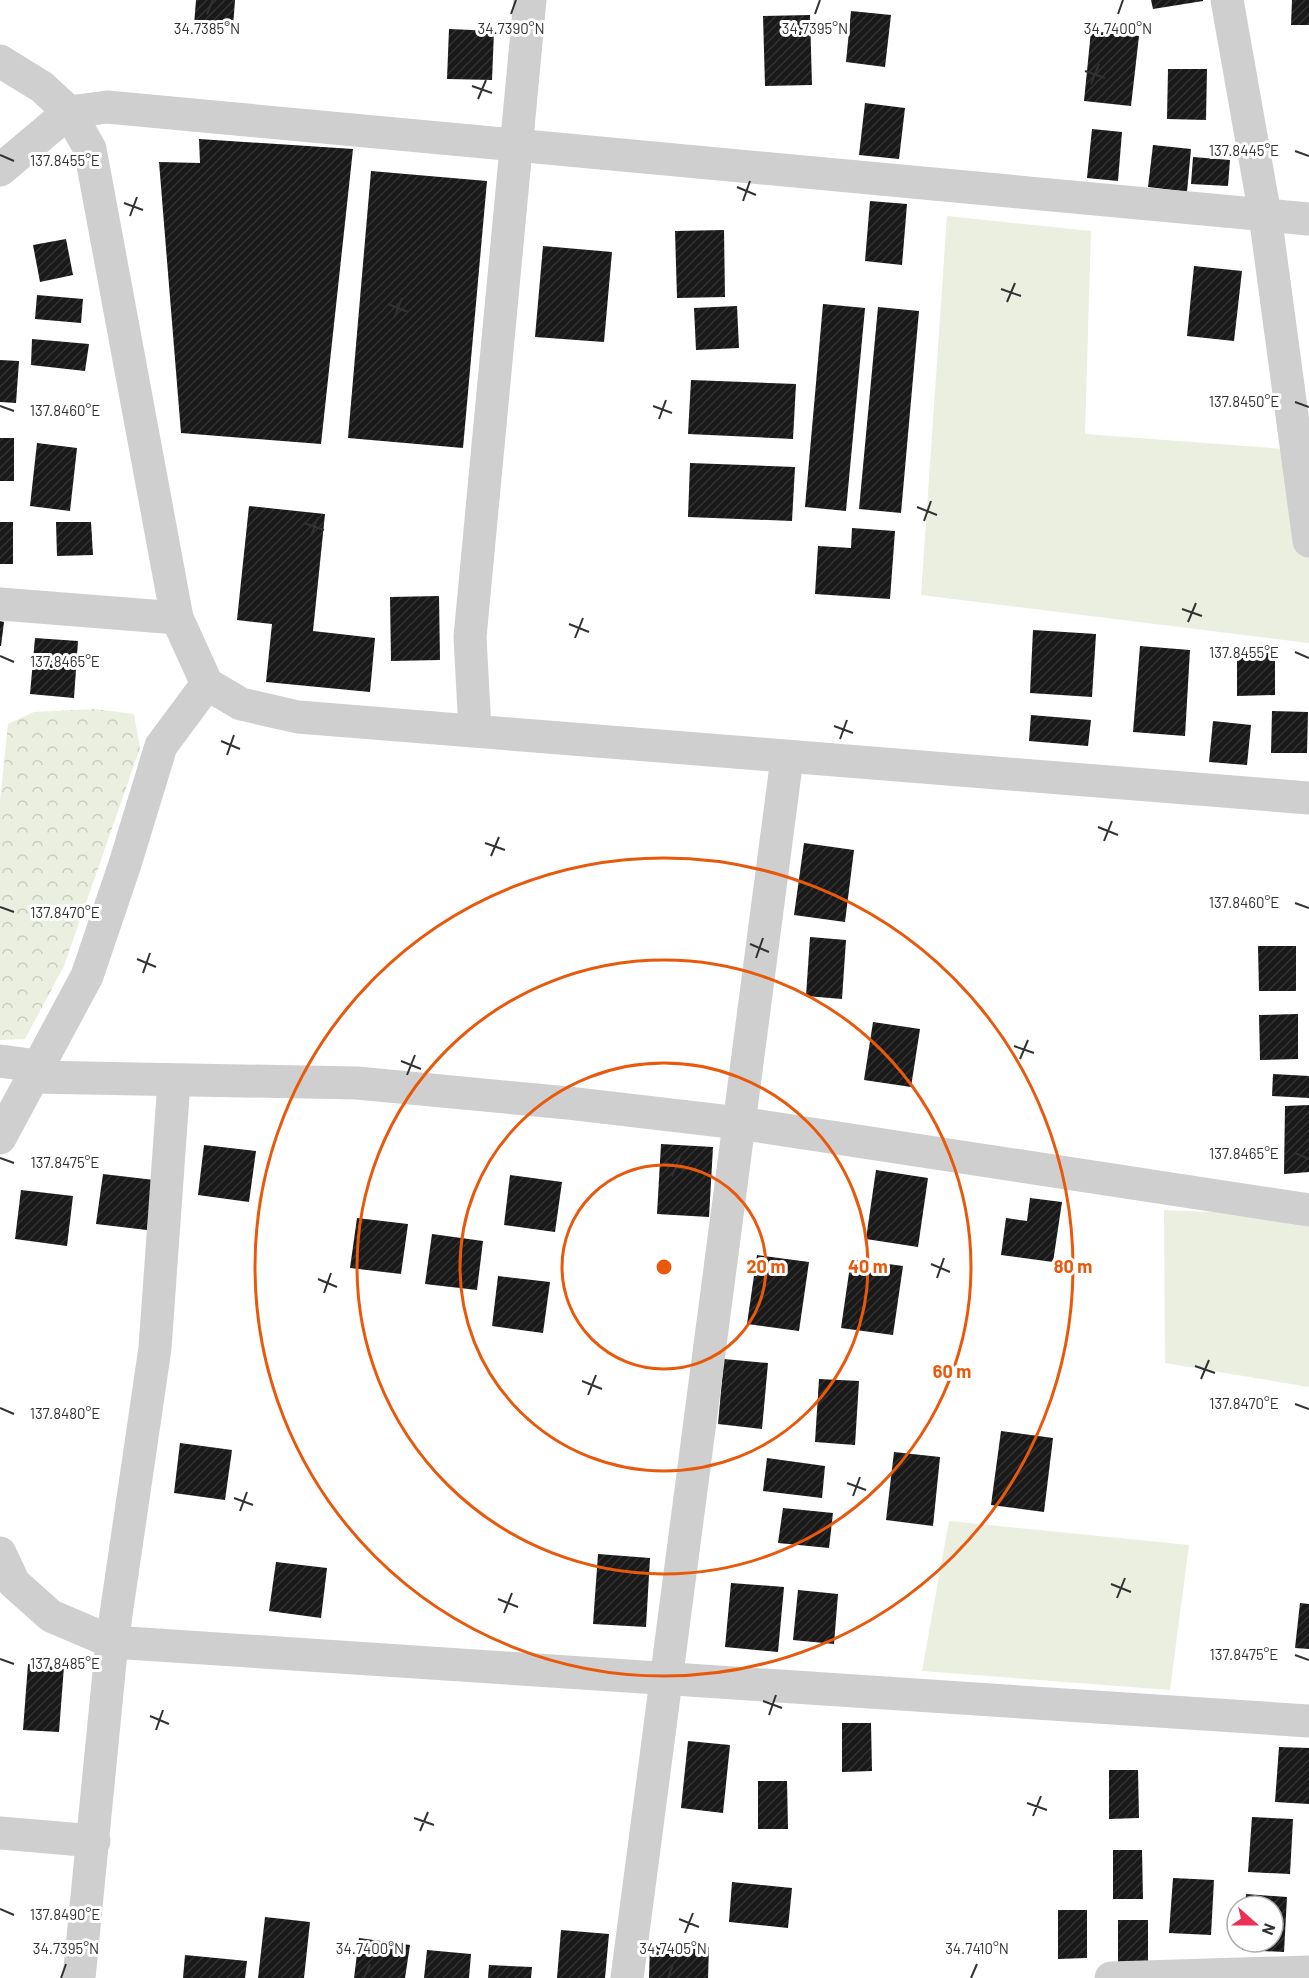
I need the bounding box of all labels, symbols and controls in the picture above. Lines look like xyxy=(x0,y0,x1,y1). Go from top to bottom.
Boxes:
text: 34.7385°N xyxy=(174,19,240,37)
text: 34.7390°N xyxy=(477,19,545,37)
text: 34.7395°N xyxy=(782,19,848,37)
text: 34.7400°N xyxy=(1084,19,1152,37)
text: 137.8445°E xyxy=(1209,141,1279,159)
text: 137.8455°E xyxy=(30,151,100,169)
text: 137.8450°E xyxy=(1209,392,1279,410)
text: 137.8460°E xyxy=(30,401,100,419)
text: 137.8455°E xyxy=(1209,643,1279,661)
text: 137.8465°E xyxy=(30,652,100,670)
text: 137.8460°E xyxy=(1209,893,1279,911)
text: 137.8470°E xyxy=(30,903,100,921)
text: 137.8465°E xyxy=(1209,1144,1279,1162)
text: 137.8475°E xyxy=(31,1153,99,1171)
text: 20 m xyxy=(747,1255,785,1277)
text: 40 m xyxy=(848,1255,888,1277)
text: 80 m xyxy=(1054,1255,1092,1277)
centre of rings xyxy=(654,1257,674,1277)
text: 60 m xyxy=(933,1360,971,1382)
text: 137.8470°E xyxy=(1209,1394,1279,1412)
text: 137.8480°E xyxy=(30,1404,100,1422)
text: 137.8475°E xyxy=(1210,1645,1278,1663)
text: 137.8485°E xyxy=(30,1654,100,1672)
north arrow xyxy=(1225,1894,1285,1954)
text: 137.8490°E xyxy=(30,1905,100,1923)
text: N xyxy=(1259,1921,1280,1938)
text: 34.7395°N xyxy=(33,1939,99,1957)
text: 34.7400°N xyxy=(336,1939,404,1957)
text: 34.7405°N xyxy=(639,1939,707,1957)
text: 34.7410°N xyxy=(945,1939,1009,1957)

